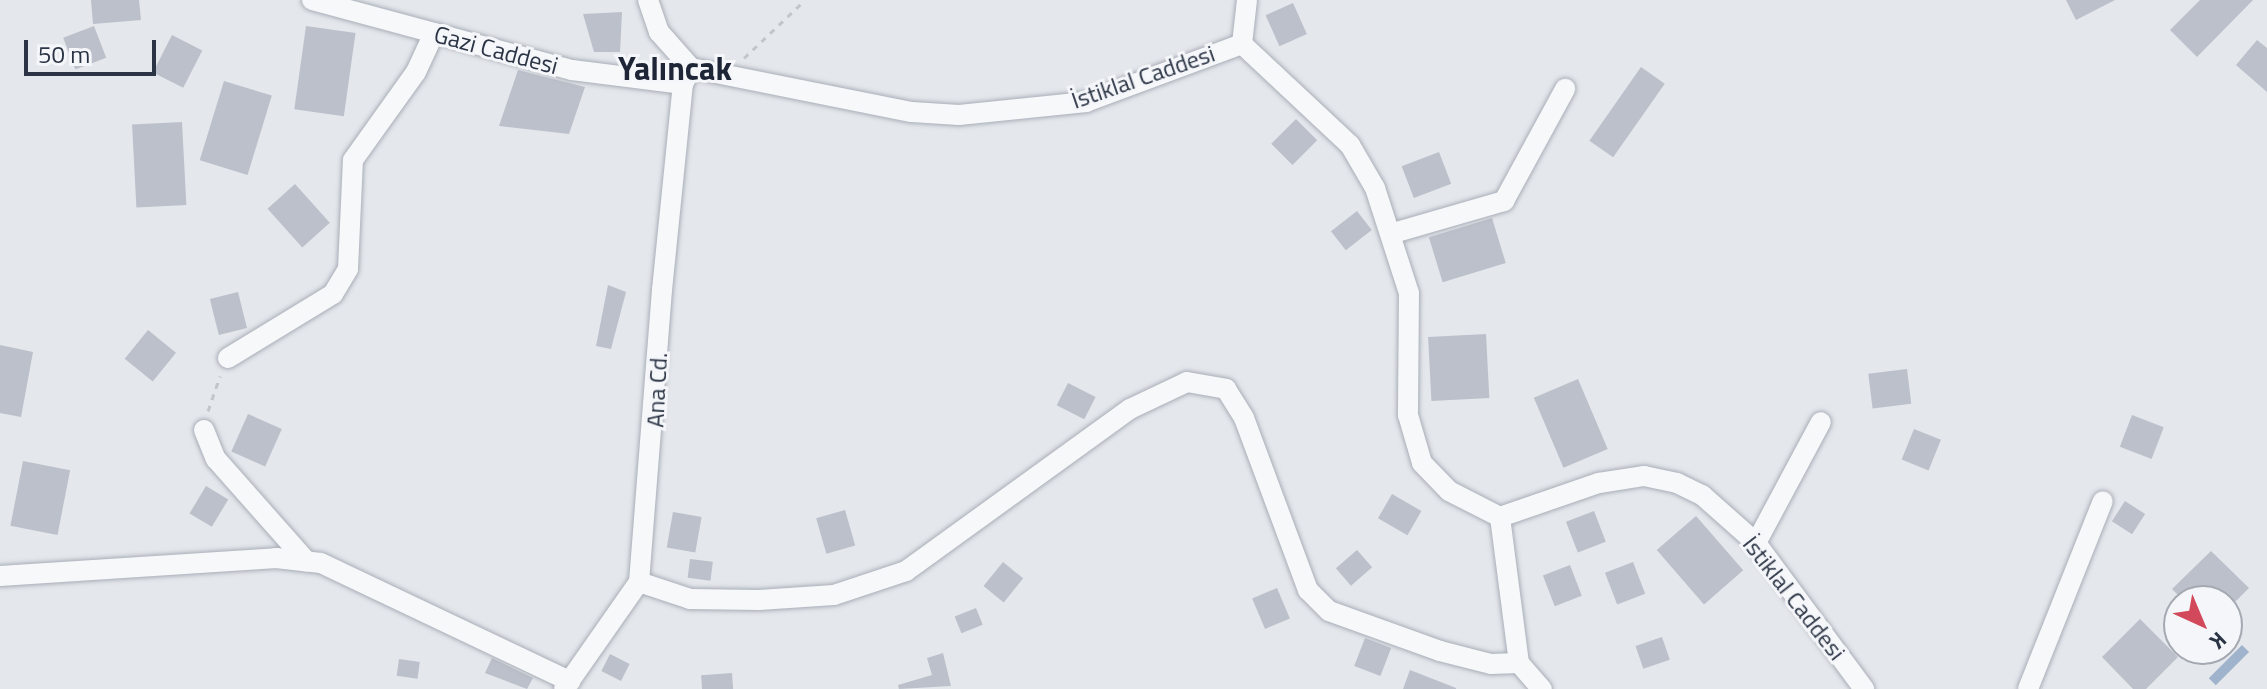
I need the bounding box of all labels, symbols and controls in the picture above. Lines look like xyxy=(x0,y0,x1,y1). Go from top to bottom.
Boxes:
street label: Gazi Caddesi xyxy=(431,20,561,80)
scale bar xyxy=(28,24,160,74)
text: 50 m xyxy=(38,36,90,72)
street label: İstiklal Caddesi xyxy=(1068,39,1218,115)
district label: Yalıncak xyxy=(618,49,732,87)
street label: Ana Cd. xyxy=(641,352,673,428)
street label: İstiklal Caddesi xyxy=(1737,530,1851,666)
north arrow xyxy=(2163,585,2243,665)
text: K xyxy=(2202,624,2235,658)

